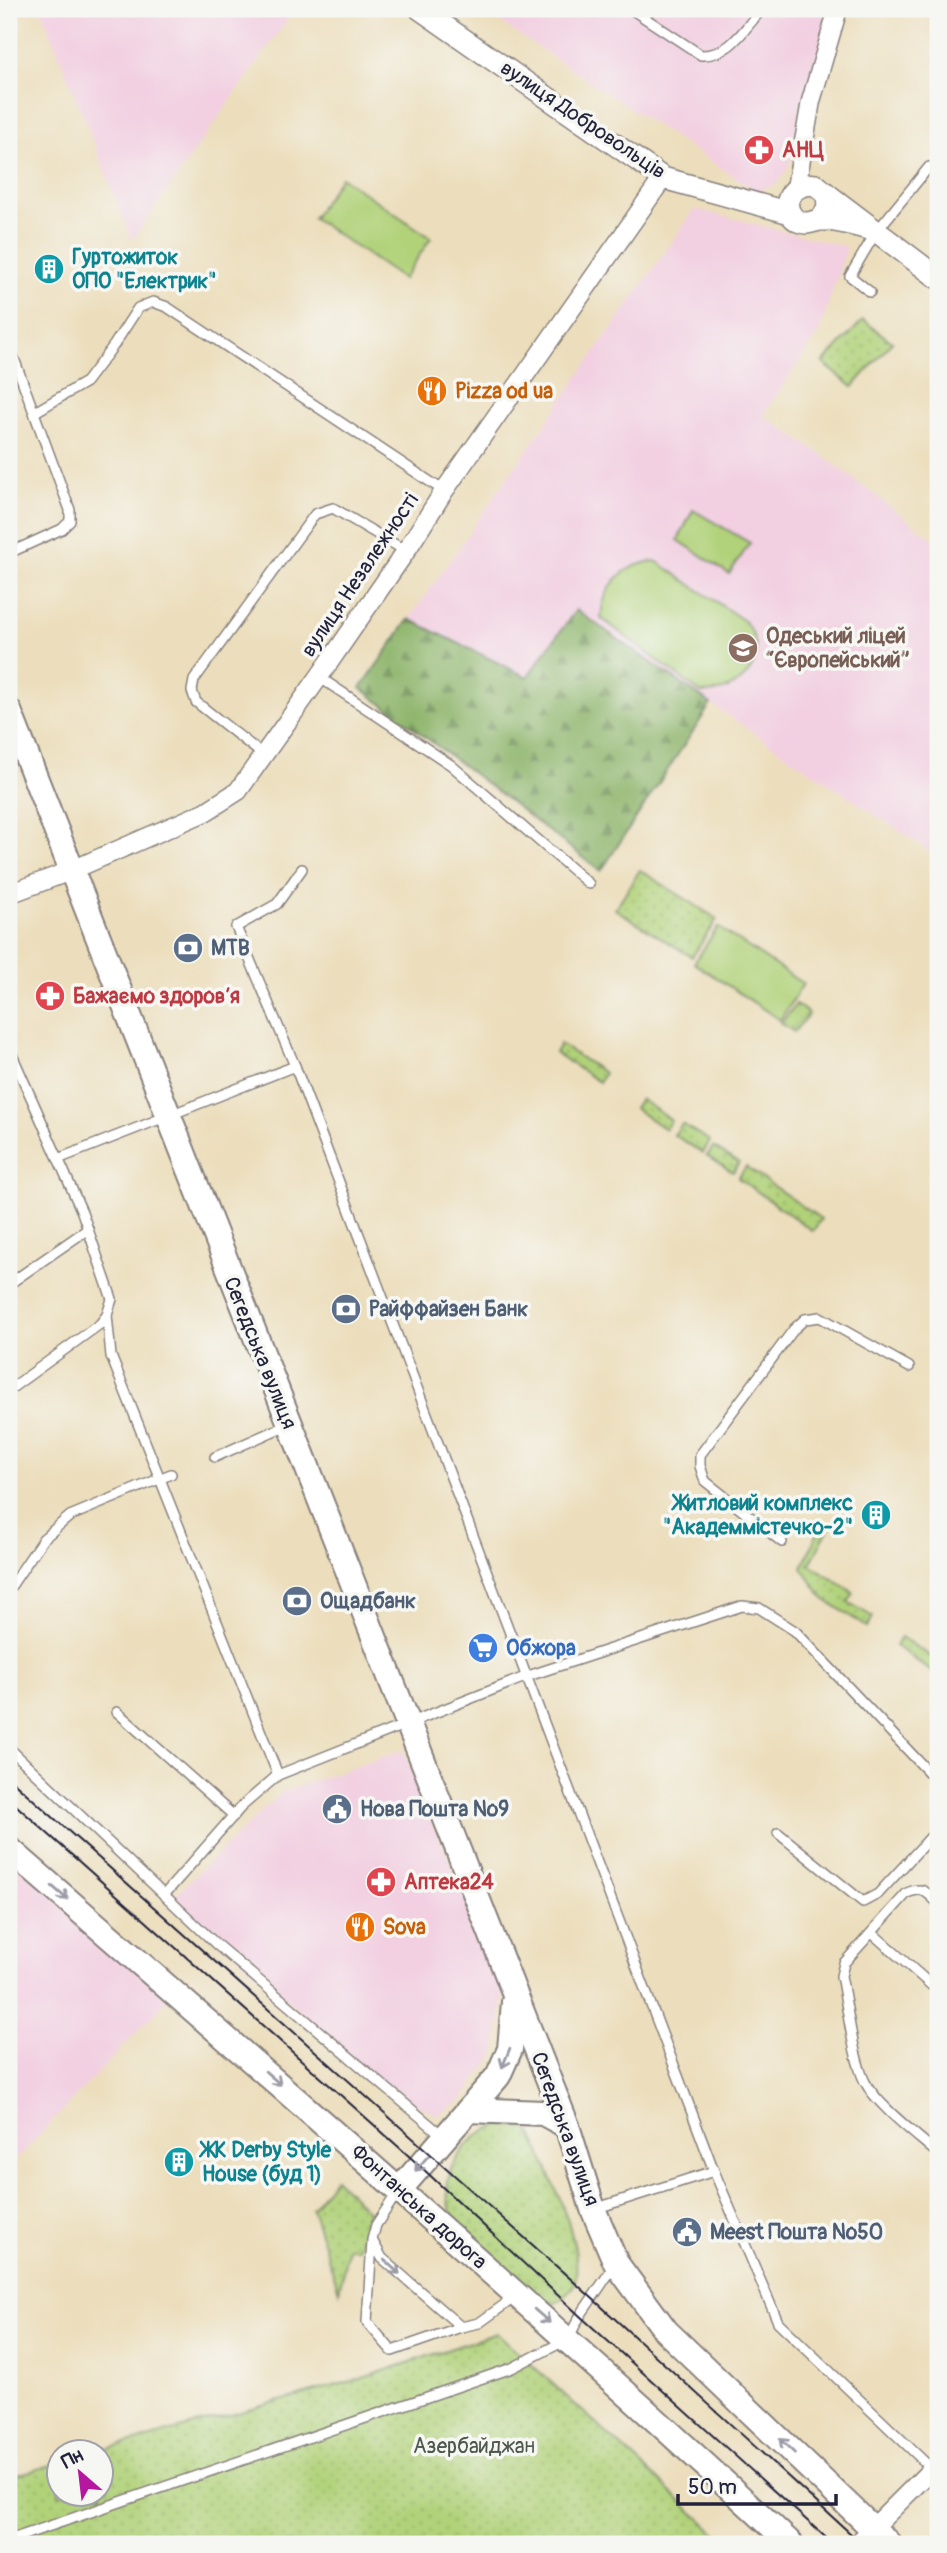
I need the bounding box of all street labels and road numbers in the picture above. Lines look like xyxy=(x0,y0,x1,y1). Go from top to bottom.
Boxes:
street label: вулиця Добровольців xyxy=(495,55,671,185)
street label: вулиця Незалежності xyxy=(295,488,425,662)
street label: Сегедська вулиця xyxy=(217,1273,303,1433)
street label: Сегедська вулиця xyxy=(525,2048,605,2210)
street label: Фонтанська дорога xyxy=(345,2139,493,2275)

